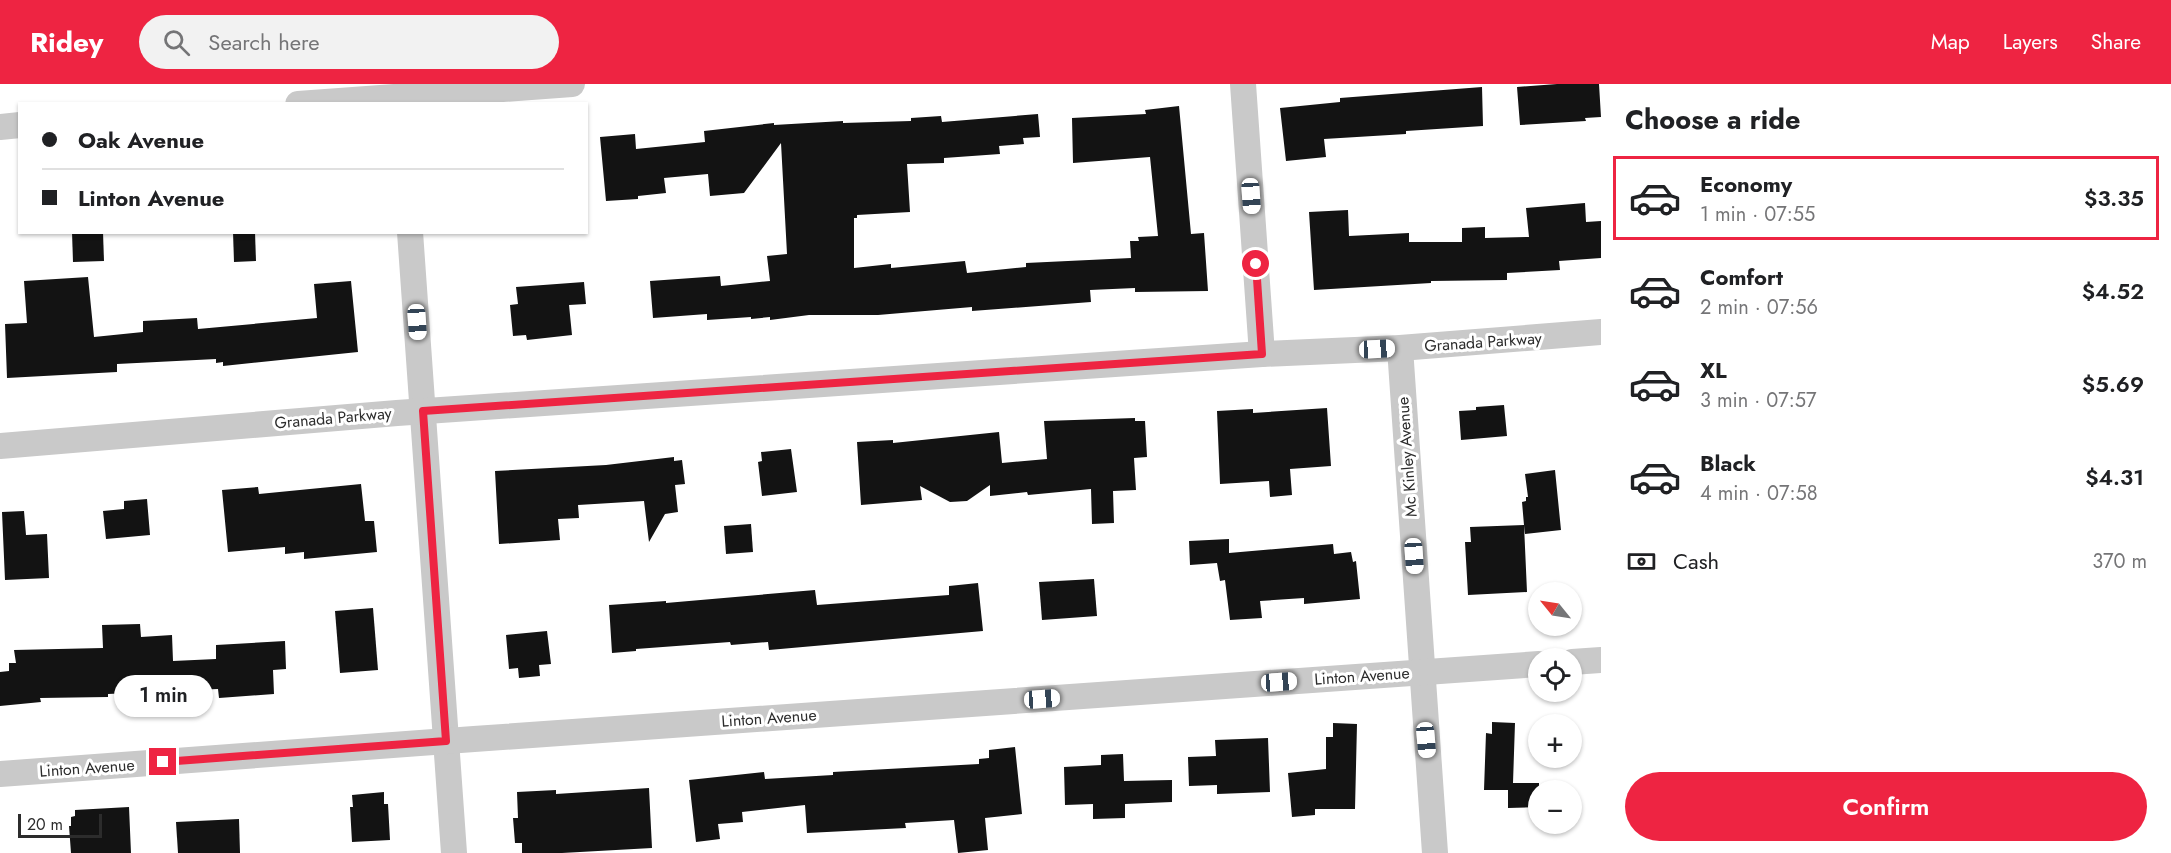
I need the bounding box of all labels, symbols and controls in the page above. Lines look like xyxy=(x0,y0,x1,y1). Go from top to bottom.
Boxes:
search box xyxy=(139,15,559,69)
text: Ridey xyxy=(30,22,103,63)
icon: search xyxy=(160,26,193,59)
text: Search here xyxy=(208,26,320,58)
text: Map xyxy=(1931,27,1970,57)
text: Layers xyxy=(2003,27,2058,57)
text: Share xyxy=(2091,27,2141,57)
text: Choose a ride xyxy=(1625,100,1800,139)
text: Oak Avenue xyxy=(78,124,204,156)
text: Economy xyxy=(1700,168,1792,200)
icon: car xyxy=(1628,171,1682,225)
car xyxy=(1241,177,1261,215)
text: Linton Avenue xyxy=(78,182,224,214)
text: $3.35 xyxy=(2084,182,2144,214)
text: 1 min · 07:55 xyxy=(1700,200,1815,229)
route start xyxy=(1242,250,1269,277)
text: Comfort xyxy=(1700,261,1783,293)
icon: car xyxy=(1628,264,1682,318)
text: $4.52 xyxy=(2082,275,2144,307)
text: 2 min · 07:56 xyxy=(1700,293,1818,322)
car xyxy=(407,303,427,341)
street label: Granada Parkway xyxy=(1424,326,1543,358)
car xyxy=(1359,339,1395,359)
text: XL xyxy=(1700,354,1727,386)
icon: car xyxy=(1628,357,1682,411)
text: $5.69 xyxy=(2082,368,2144,400)
text: 3 min · 07:57 xyxy=(1700,386,1817,415)
street label: Mc Kinley Avenue xyxy=(1391,396,1423,518)
street label: Granada Parkway xyxy=(273,401,394,435)
text: Black xyxy=(1700,447,1756,479)
icon: car xyxy=(1628,450,1682,504)
text: $4.31 xyxy=(2085,461,2144,493)
text: 4 min · 07:58 xyxy=(1700,479,1818,508)
car xyxy=(1404,537,1424,575)
icon: cash xyxy=(1625,545,1658,578)
text: Cash xyxy=(1673,545,1719,577)
text: 370 m xyxy=(2092,547,2147,576)
north arrow xyxy=(1528,582,1582,636)
map controls xyxy=(1528,582,1582,834)
button: locate xyxy=(1528,648,1582,702)
street label: Linton Avenue xyxy=(1314,661,1410,691)
car xyxy=(1260,672,1298,692)
callout: 1 min xyxy=(114,675,213,717)
text: 1 min xyxy=(139,681,188,710)
car xyxy=(1023,689,1061,709)
street label: Linton Avenue xyxy=(721,703,817,733)
button: + xyxy=(1528,714,1582,768)
car xyxy=(1415,721,1437,759)
route end xyxy=(149,748,176,775)
street label: Linton Avenue xyxy=(39,753,135,783)
button: Confirm xyxy=(1625,772,2147,841)
button: − xyxy=(1528,780,1582,834)
scale bar xyxy=(18,811,102,838)
text: 20 m xyxy=(27,813,63,836)

